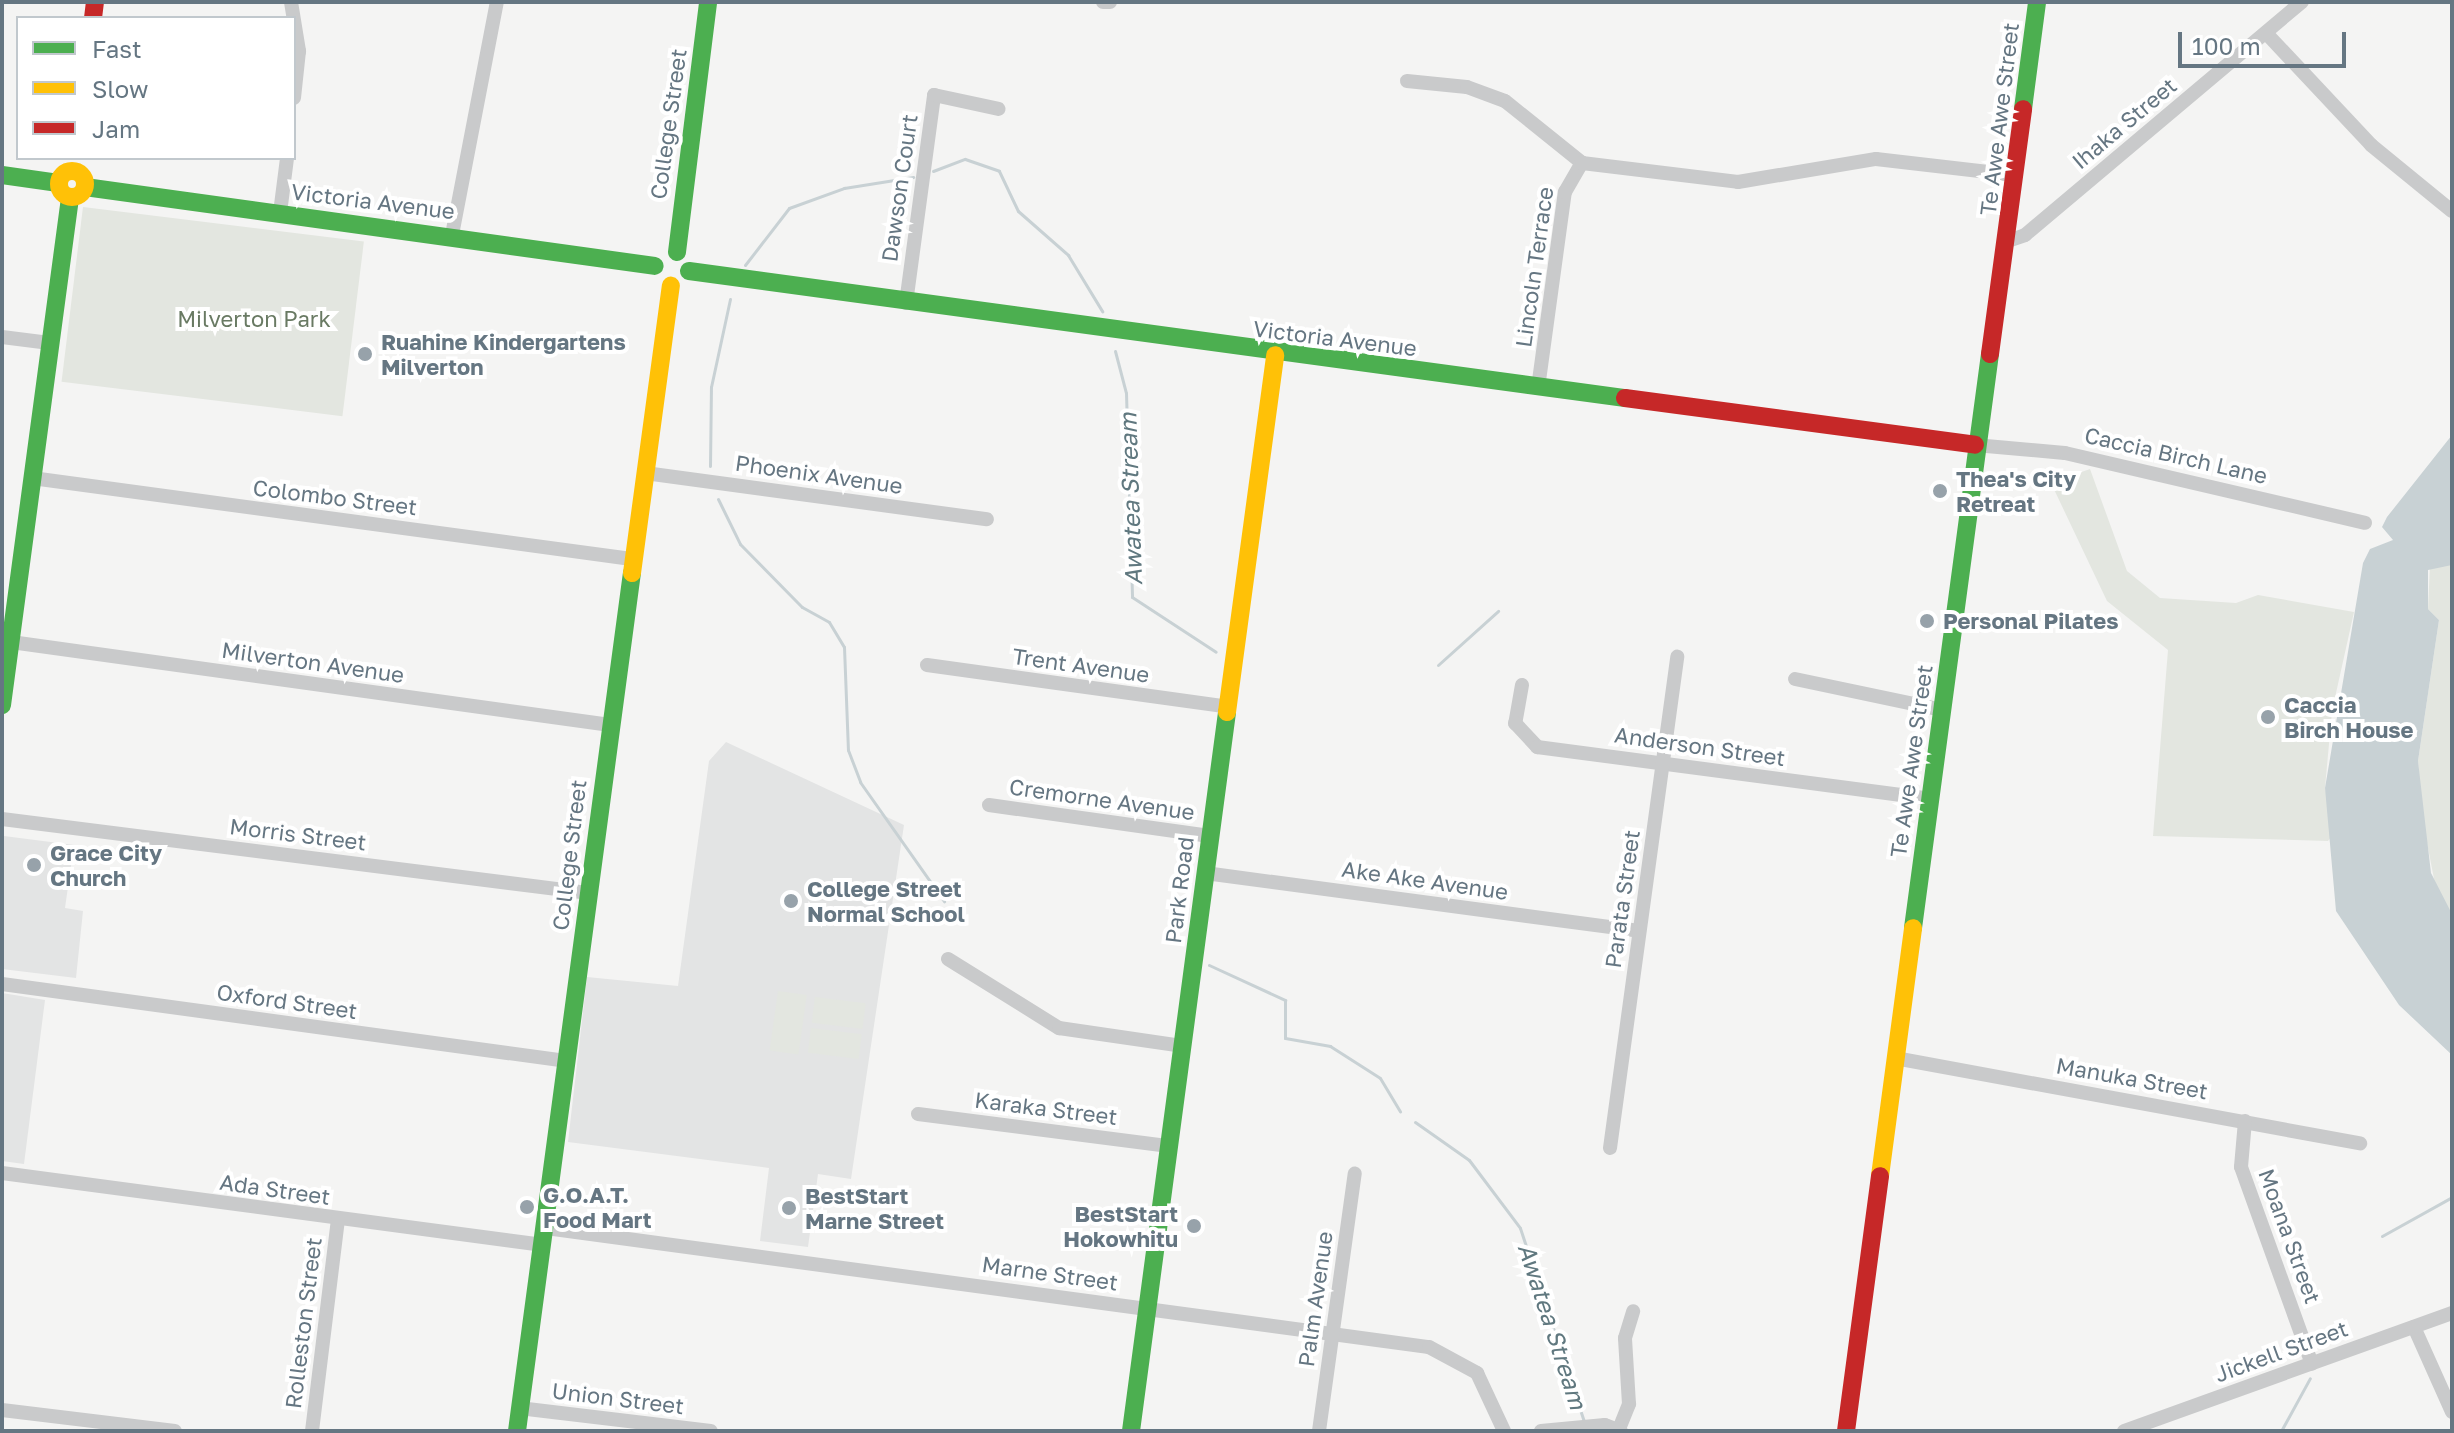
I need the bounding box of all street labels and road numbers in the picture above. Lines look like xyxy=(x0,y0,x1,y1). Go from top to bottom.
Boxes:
street label: Te Awe Awe Street xyxy=(1974,21,2024,217)
street label: College Street xyxy=(644,47,692,201)
street label: Ihaka Street xyxy=(2066,72,2182,174)
street label: Dawson Court xyxy=(876,113,922,263)
street label: Victoria Avenue xyxy=(290,178,456,224)
street label: Lincoln Terrace xyxy=(1510,185,1558,349)
street label: Victoria Avenue xyxy=(1252,315,1418,361)
street label: Caccia Birch Lane xyxy=(2082,421,2270,489)
street label: Phoenix Avenue xyxy=(734,449,904,499)
street label: Colombo Street xyxy=(252,474,418,520)
street label: Milverton Avenue xyxy=(220,636,406,688)
street label: Trent Avenue xyxy=(1011,642,1151,688)
street label: Te Awe Awe Street xyxy=(1884,663,1938,859)
street label: Anderson Street xyxy=(1613,721,1787,771)
street label: Cremorne Avenue xyxy=(1008,773,1196,825)
street label: College Street xyxy=(547,778,591,932)
street label: Morris Street xyxy=(228,813,368,855)
street label: Parata Street xyxy=(1599,828,1645,970)
street label: Park Road xyxy=(1159,835,1199,945)
street label: Ake Ake Avenue xyxy=(1340,855,1510,905)
street label: Oxford Street xyxy=(215,978,359,1024)
street label: Manuka Street xyxy=(2054,1052,2210,1104)
street label: Karaka Street xyxy=(973,1086,1119,1130)
street label: Moana Street xyxy=(2253,1165,2327,1307)
street label: Ada Street xyxy=(218,1168,332,1210)
street label: Palm Avenue xyxy=(1292,1230,1338,1368)
street label: Rolleston Street xyxy=(279,1236,327,1410)
street label: Marne Street xyxy=(980,1250,1120,1296)
street label: Jickell Street xyxy=(2211,1315,2351,1387)
street label: Union Street xyxy=(550,1377,686,1419)

